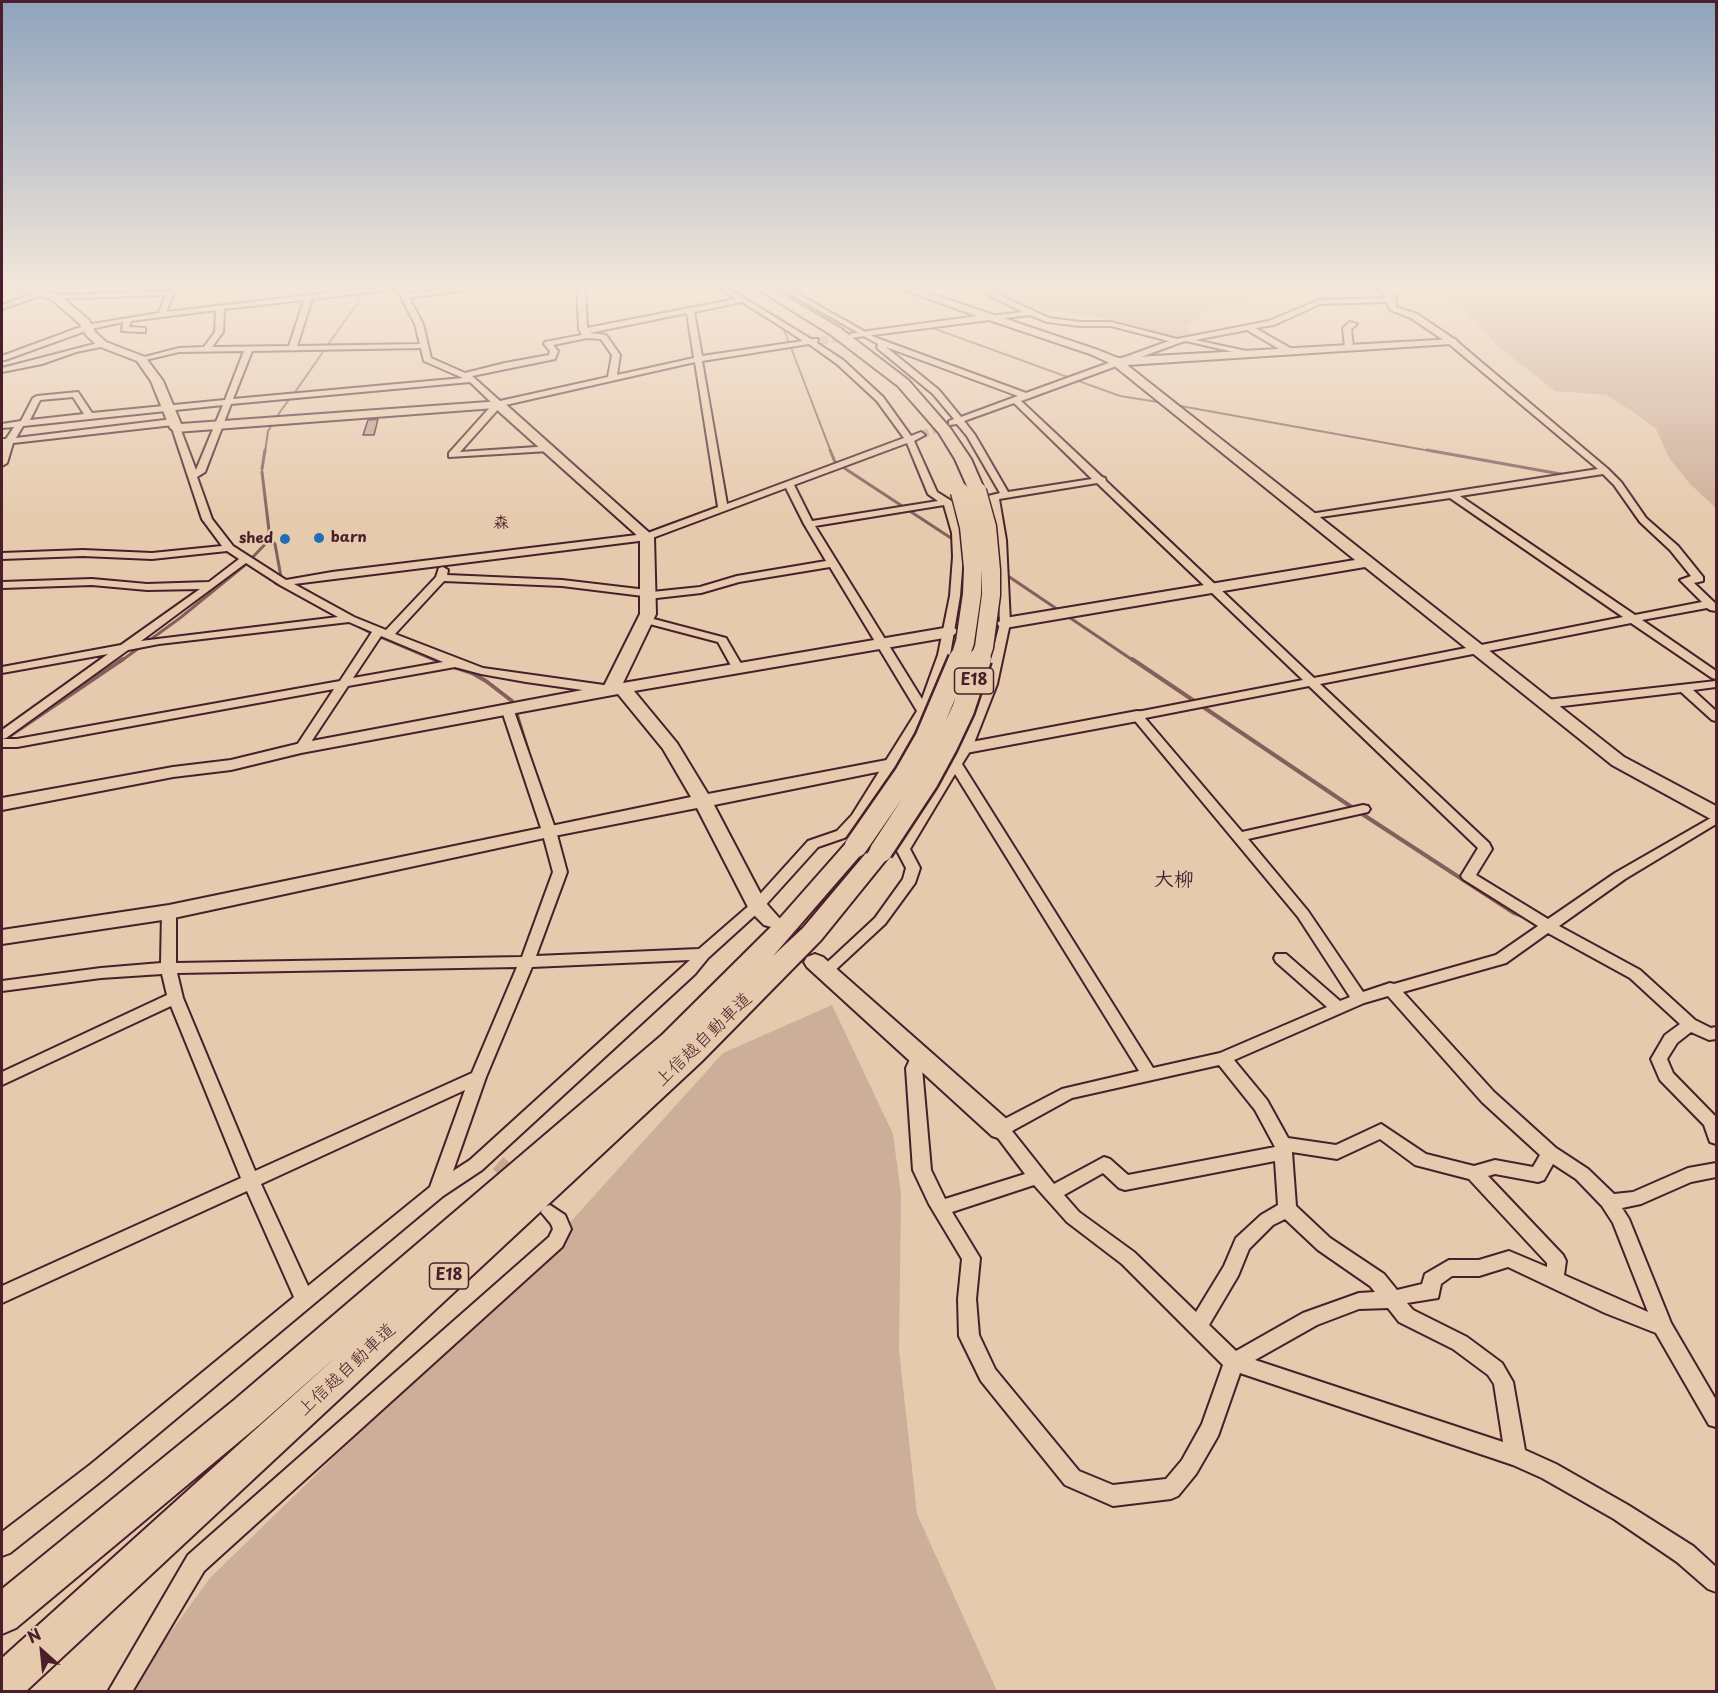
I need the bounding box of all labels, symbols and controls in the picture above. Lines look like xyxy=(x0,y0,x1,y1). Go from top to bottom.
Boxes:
district label: 森 xyxy=(493,514,509,534)
place label: barn xyxy=(331,529,367,547)
place label: shed xyxy=(239,530,273,548)
marker: barn xyxy=(312,531,326,545)
marker: shed xyxy=(278,532,292,546)
road number: E18 xyxy=(954,668,994,694)
district label: 大柳 xyxy=(1154,868,1194,892)
street label: 上信越自動車道 xyxy=(651,988,757,1092)
road number: E18 xyxy=(430,1263,468,1289)
street label: 上信越自動車道 xyxy=(294,1319,400,1421)
north arrow xyxy=(12,1621,72,1681)
text: N xyxy=(23,1621,45,1649)

